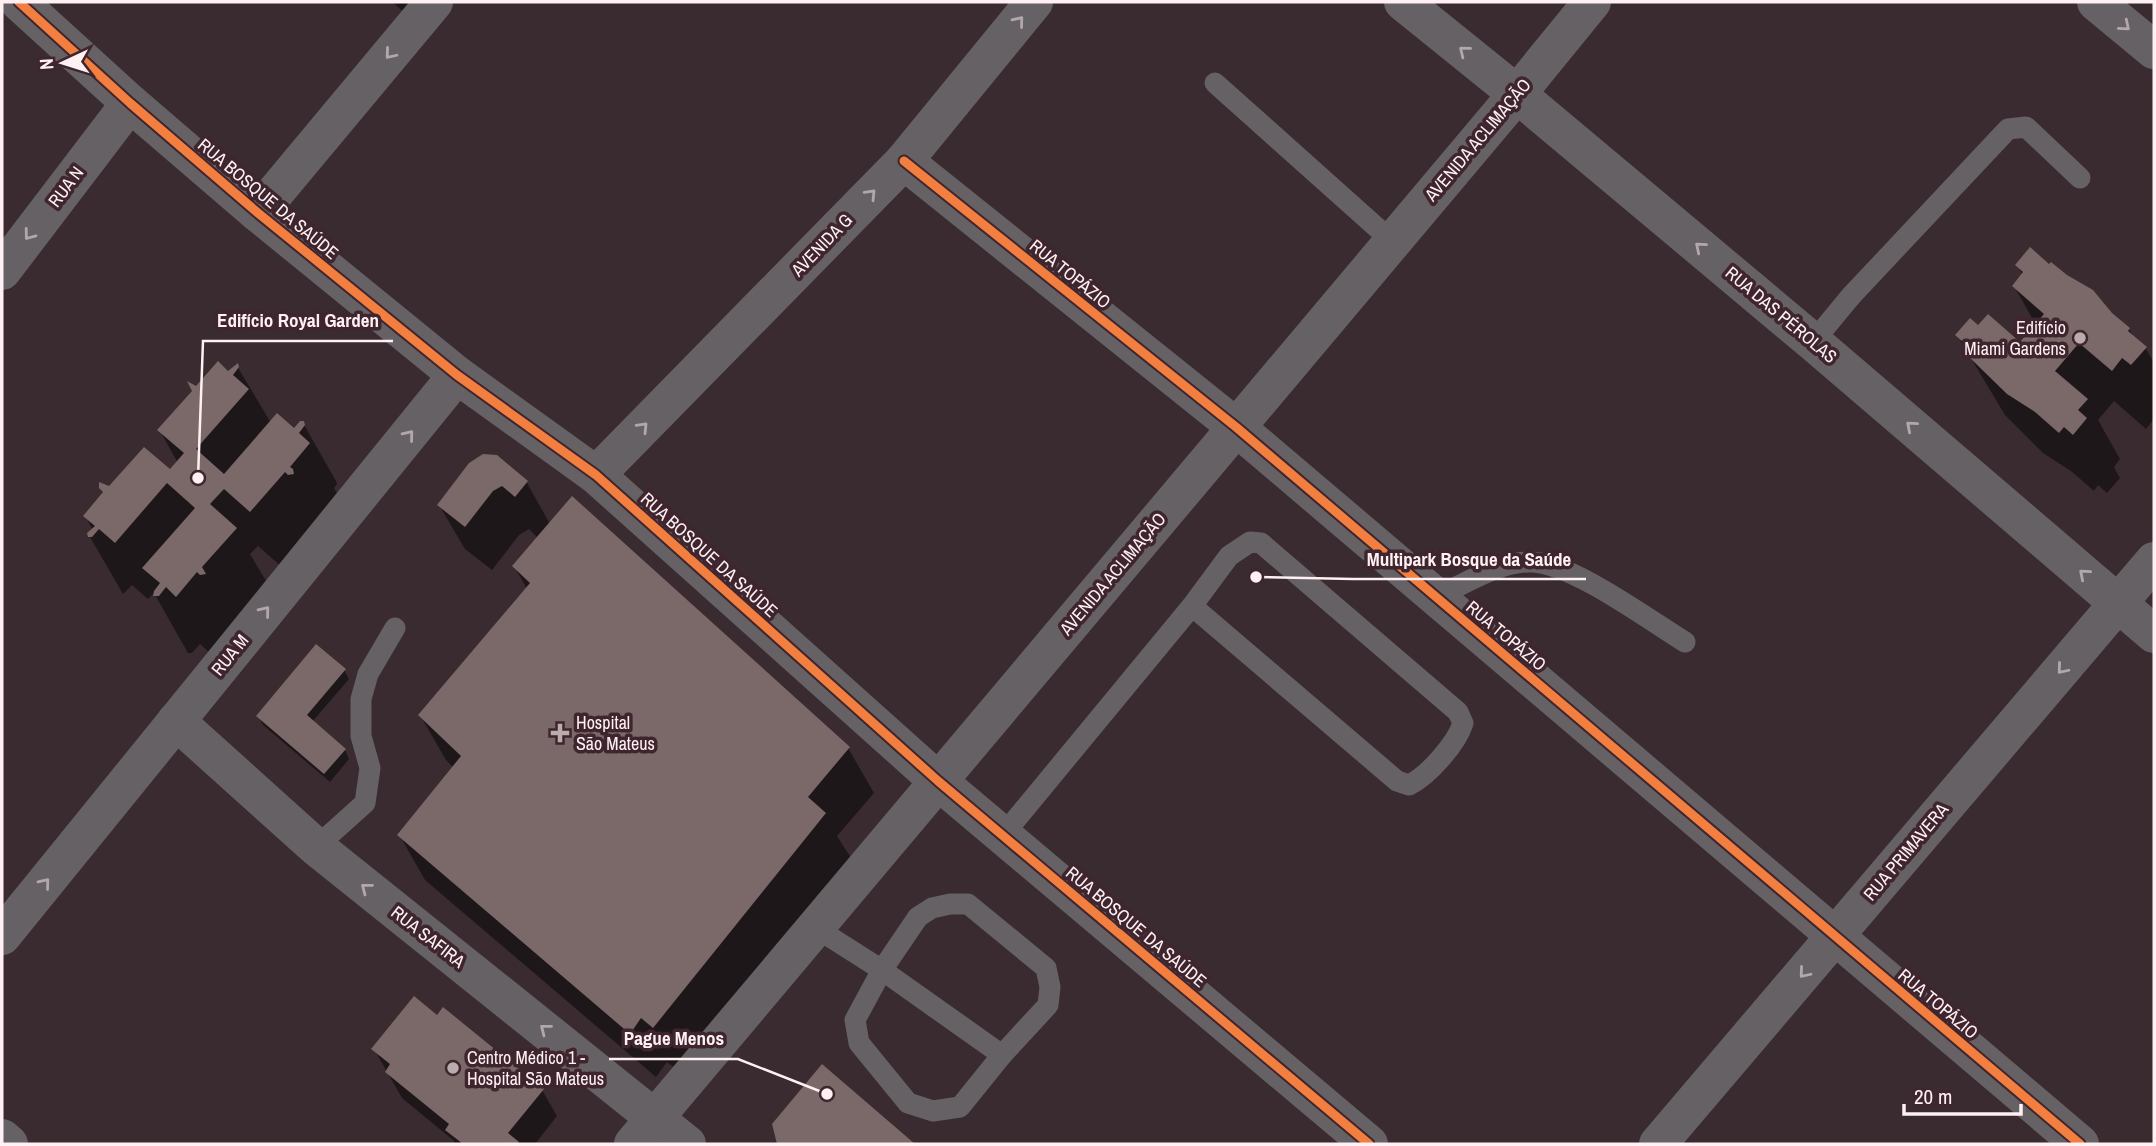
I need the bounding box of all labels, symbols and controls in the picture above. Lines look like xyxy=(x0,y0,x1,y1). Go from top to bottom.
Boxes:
one-way arrow xyxy=(1010,17,1023,29)
one-way arrow xyxy=(2116,18,2129,30)
north arrow xyxy=(28,28,98,98)
one-way arrow xyxy=(386,46,398,59)
one-way arrow xyxy=(1459,47,1472,59)
text: N xyxy=(33,58,59,71)
street label: AVENIDA ACLIMAÇÃO xyxy=(1418,73,1536,207)
street label: RUA BOSQUE DA SAÚDE xyxy=(193,132,344,265)
street label: RUA N xyxy=(42,161,89,212)
one-way arrow xyxy=(863,190,876,203)
street label: AVENIDA G xyxy=(785,208,858,282)
one-way arrow xyxy=(25,227,38,240)
street label: RUA TOPÁZIO xyxy=(1024,233,1116,314)
one-way arrow xyxy=(1696,243,1709,255)
street label: RUA DAS PÉROLAS xyxy=(1720,260,1843,369)
callout: Edifício Royal Garden xyxy=(203,301,393,341)
text: Edifício Royal Garden xyxy=(217,307,379,333)
place label: Edifício Miami Gardens xyxy=(1964,315,2066,361)
marker: Edifício Miami Gardens xyxy=(2072,330,2088,346)
one-way arrow xyxy=(635,422,648,435)
one-way arrow xyxy=(1906,422,1919,434)
one-way arrow xyxy=(401,430,413,443)
street label: RUA BOSQUE DA SAÚDE xyxy=(635,486,783,623)
street label: AVENIDA ACLIMAÇÃO xyxy=(1053,507,1171,641)
callout: Multipark Bosque da Saúde xyxy=(1353,539,1586,579)
text: Multipark Bosque da Saúde xyxy=(1367,546,1571,572)
one-way arrow xyxy=(2079,570,2092,582)
street label: RUA TOPÁZIO xyxy=(1461,595,1552,677)
one-way arrow xyxy=(257,607,270,619)
street label: RUA M xyxy=(205,629,254,681)
one-way arrow xyxy=(2058,661,2071,673)
place label: Hospital São Mateus xyxy=(576,710,655,756)
marker: Hospital São Mateus xyxy=(550,723,570,743)
street label: RUA PRIMAVERA xyxy=(1857,797,1954,906)
street label: RUA BOSQUE DA SAÚDE xyxy=(1061,860,1212,993)
one-way arrow xyxy=(36,878,49,890)
one-way arrow xyxy=(362,883,374,896)
street label: RUA SAFIRA xyxy=(386,900,471,974)
street label: RUA TOPÁZIO xyxy=(1893,963,1984,1045)
one-way arrow xyxy=(1800,964,1812,977)
callout: Pague Menos xyxy=(609,1019,738,1059)
one-way arrow xyxy=(540,1025,552,1038)
text: Pague Menos xyxy=(624,1025,724,1051)
place label: Centro Médico 1 - Hospital São Mateus xyxy=(467,1045,604,1091)
marker: Centro Médico 1 - Hospital São Mateus xyxy=(445,1060,461,1076)
scale bar xyxy=(1904,1072,2021,1116)
text: 20 m xyxy=(1914,1082,1952,1111)

